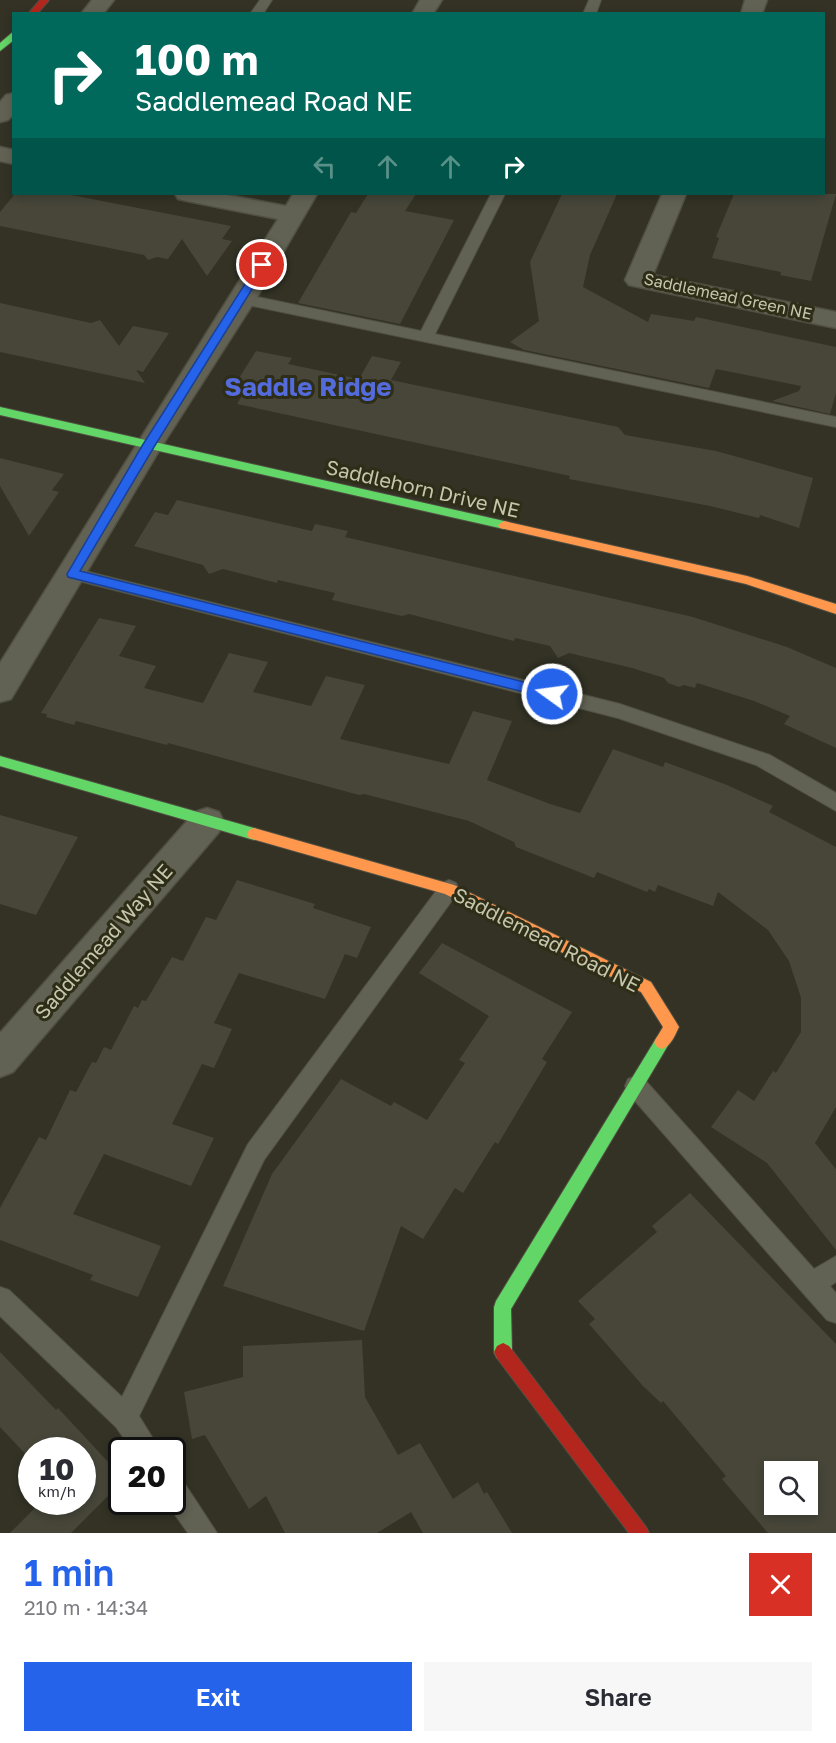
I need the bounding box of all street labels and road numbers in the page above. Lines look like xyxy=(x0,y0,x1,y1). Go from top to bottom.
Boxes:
street label: Saddlemead Green NE xyxy=(642,268,814,324)
street label: Saddlehorn Drive NE xyxy=(324,454,522,522)
street label: Saddlemead Way NE xyxy=(29,859,177,1023)
street label: Saddlemead Road NE xyxy=(450,882,644,996)

